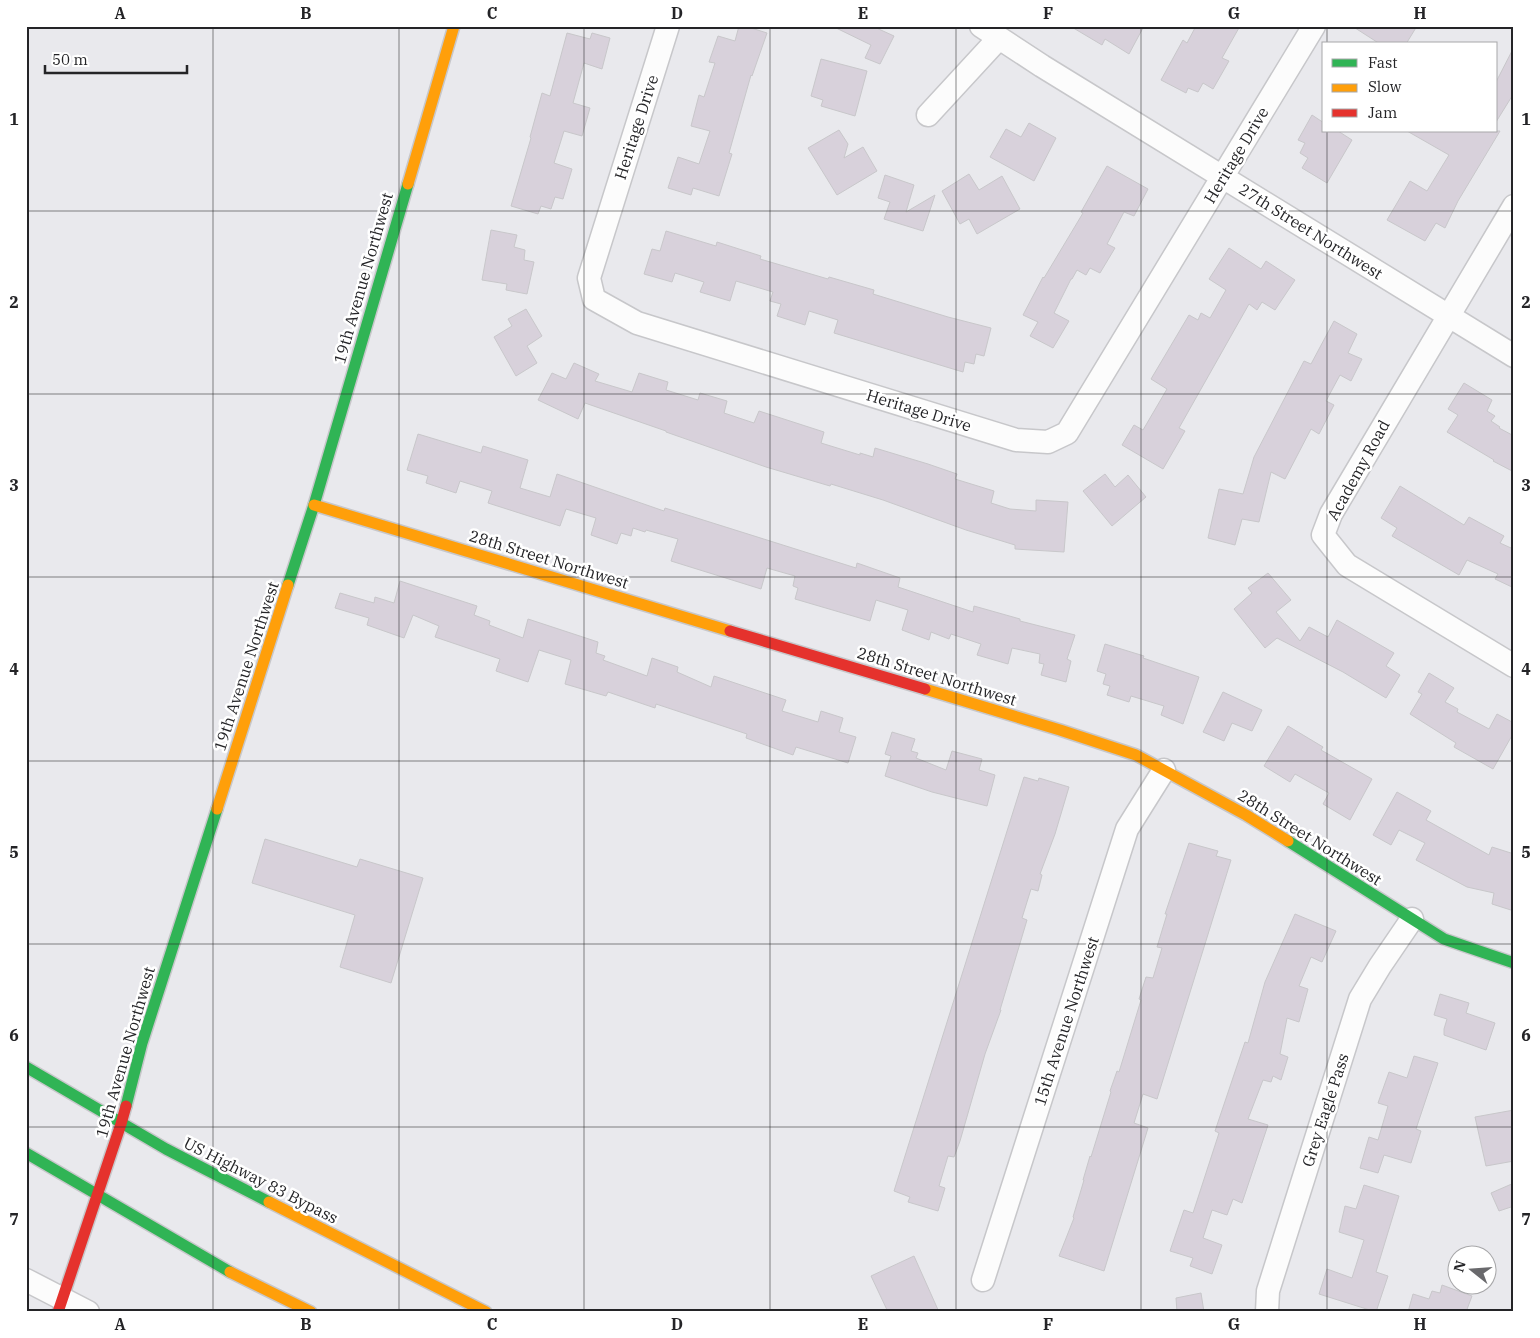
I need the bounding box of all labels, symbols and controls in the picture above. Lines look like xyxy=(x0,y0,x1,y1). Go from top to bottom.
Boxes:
text: A xyxy=(114,3,126,23)
text: B xyxy=(300,3,312,23)
text: C xyxy=(487,3,497,23)
text: D xyxy=(671,3,683,23)
text: E xyxy=(858,3,868,23)
text: F xyxy=(1043,3,1053,23)
text: G xyxy=(1228,3,1240,23)
text: H xyxy=(1414,3,1427,23)
scale bar xyxy=(45,42,188,74)
legend xyxy=(1322,42,1498,132)
text: 50 m xyxy=(52,50,88,69)
text: Fast xyxy=(1368,53,1398,72)
street label: Heritage Drive xyxy=(610,72,662,182)
text: Slow xyxy=(1368,77,1402,96)
street label: Heritage Drive xyxy=(1199,103,1273,207)
text: Jam xyxy=(1368,103,1397,122)
text: 1 xyxy=(9,109,19,129)
text: 1 xyxy=(1521,109,1531,129)
street label: 27th Street Northwest xyxy=(1235,179,1387,284)
street label: 19th Avenue Northwest xyxy=(329,190,397,366)
text: 2 xyxy=(9,292,19,312)
text: 2 xyxy=(1521,292,1531,312)
street label: Heritage Drive xyxy=(864,385,974,435)
street label: Academy Road xyxy=(1322,416,1394,524)
text: 3 xyxy=(9,475,19,495)
text: 3 xyxy=(1521,475,1531,495)
street label: 28th Street Northwest xyxy=(467,525,631,593)
street label: 19th Avenue Northwest xyxy=(209,578,283,753)
street label: 28th Street Northwest xyxy=(855,642,1019,710)
text: 4 xyxy=(9,659,19,679)
text: 4 xyxy=(1521,659,1531,679)
street label: 28th Street Northwest xyxy=(1234,785,1386,890)
text: 5 xyxy=(9,842,19,862)
text: 5 xyxy=(1521,842,1531,862)
street label: 15th Avenue Northwest xyxy=(1029,933,1103,1108)
street label: 19th Avenue Northwest xyxy=(91,964,159,1140)
text: 6 xyxy=(9,1025,19,1045)
text: 6 xyxy=(1521,1025,1531,1045)
street label: Grey Eagle Pass xyxy=(1297,1051,1353,1169)
street label: US Highway 83 Bypass xyxy=(181,1132,341,1228)
text: 7 xyxy=(9,1209,19,1229)
text: 7 xyxy=(1521,1209,1531,1229)
north arrow xyxy=(1448,1246,1498,1296)
text: N xyxy=(1449,1258,1470,1274)
text: A xyxy=(114,1314,126,1334)
text: B xyxy=(300,1314,312,1334)
text: C xyxy=(487,1314,497,1334)
text: D xyxy=(671,1314,683,1334)
text: E xyxy=(858,1314,868,1334)
text: F xyxy=(1043,1314,1053,1334)
text: G xyxy=(1228,1314,1240,1334)
text: H xyxy=(1414,1314,1427,1334)

